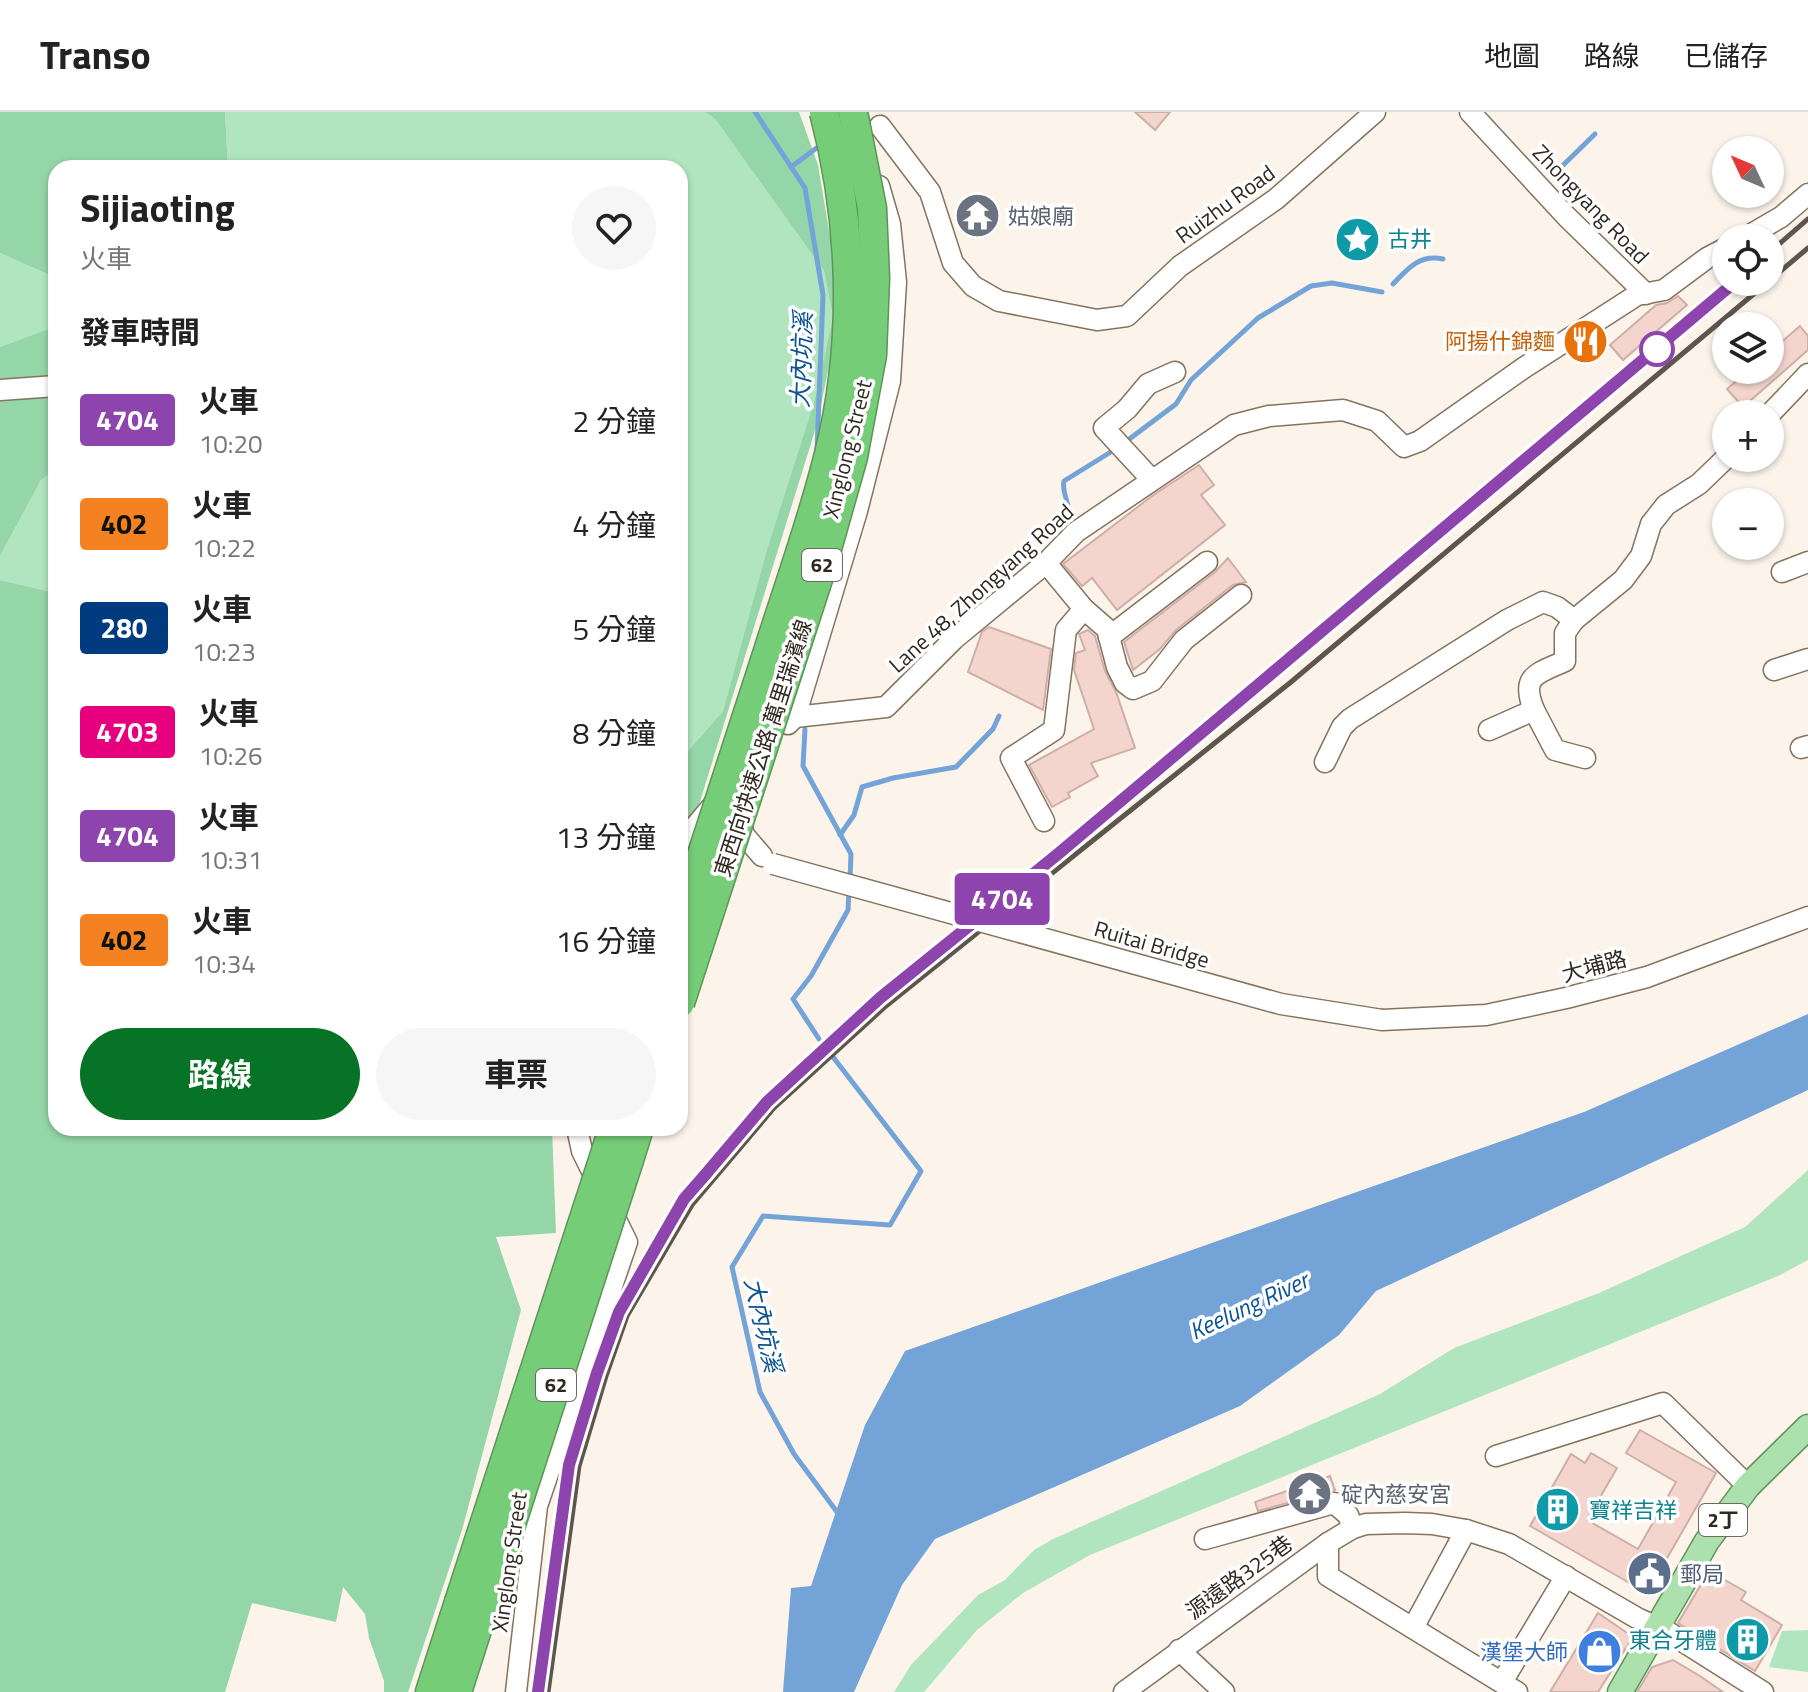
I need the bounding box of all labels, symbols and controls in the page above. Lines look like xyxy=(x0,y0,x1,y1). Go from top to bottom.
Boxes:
text: Transo xyxy=(40,26,151,84)
text: 地圖 xyxy=(1484,34,1540,77)
text: 路線 xyxy=(1584,34,1640,77)
text: 已儲存 xyxy=(1684,34,1768,77)
street label: Zhongyang Road xyxy=(1525,136,1657,272)
north arrow xyxy=(1712,136,1784,208)
map controls xyxy=(1712,136,1784,560)
street label: Ruizhu Road xyxy=(1168,156,1282,252)
text: Sijiaoting xyxy=(80,179,235,237)
button: heart xyxy=(572,186,656,270)
temple icon: 姑娘廟 xyxy=(953,192,1001,240)
place label: 姑娘廟 xyxy=(1008,199,1074,233)
place icon: 古井 xyxy=(1333,215,1381,263)
place label: 古井 xyxy=(1388,222,1432,256)
button: locate xyxy=(1712,224,1784,296)
text: 火車 xyxy=(80,239,132,278)
water label: 大內坑溪 xyxy=(781,308,821,409)
text: 發車時間 xyxy=(80,309,200,355)
button: layers xyxy=(1712,312,1784,384)
restaurant icon: 阿揚什錦麵 xyxy=(1562,317,1610,365)
place label: 阿揚什錦麵 xyxy=(1445,324,1555,358)
unlabelled marker xyxy=(1640,332,1674,366)
street label: Xinglong Street xyxy=(813,376,881,522)
text: 火車 xyxy=(199,378,259,424)
text: 4704 xyxy=(96,398,159,441)
text: 2 分鐘 xyxy=(573,398,656,444)
button: + xyxy=(1712,400,1784,472)
text: 10:20 xyxy=(199,424,263,463)
text: 火車 xyxy=(192,482,252,528)
button: − xyxy=(1712,488,1784,560)
street label: Lane 48, Zhongyang Road xyxy=(881,495,1081,681)
text: 402 xyxy=(100,502,148,545)
text: 4 分鐘 xyxy=(573,502,656,548)
text: 10:22 xyxy=(192,528,256,567)
road number: 62 xyxy=(802,549,842,581)
text: 火車 xyxy=(192,586,252,632)
text: 280 xyxy=(100,606,148,649)
text: 5 分鐘 xyxy=(573,606,656,652)
street label: 東西向快速公路 萬里瑞濱線 xyxy=(705,615,821,881)
text: 10:23 xyxy=(192,632,256,671)
text: 火車 xyxy=(199,690,259,736)
text: 4703 xyxy=(96,710,159,753)
text: 8 分鐘 xyxy=(573,710,656,756)
text: 10:26 xyxy=(199,736,263,775)
text: 火車 xyxy=(199,794,259,840)
text: 4704 xyxy=(96,814,159,857)
text: 13 分鐘 xyxy=(556,814,656,860)
text: 10:31 xyxy=(199,840,263,879)
line badge: 4704 xyxy=(946,873,1058,925)
text: 4704 xyxy=(971,877,1033,920)
text: 火車 xyxy=(192,898,252,944)
street label: Ruitai Bridge xyxy=(1090,911,1214,977)
text: 402 xyxy=(100,918,148,961)
text: 16 分鐘 xyxy=(556,918,656,964)
street label: 大埔路 xyxy=(1558,941,1630,991)
text: 10:34 xyxy=(192,944,256,983)
button: 路線 xyxy=(80,1028,360,1120)
button: 車票 xyxy=(376,1028,656,1120)
water label: Keelung River xyxy=(1183,1260,1317,1348)
water label: 大內坑溪 xyxy=(736,1274,793,1379)
road number: 62 xyxy=(536,1369,576,1401)
temple icon: 碇內慈安宮 xyxy=(1286,1470,1334,1518)
place label: 碇內慈安宮 xyxy=(1341,1477,1451,1511)
building icon: 寶祥吉祥 xyxy=(1534,1486,1582,1534)
street label: Xinglong Street xyxy=(482,1489,536,1634)
place label: 寶祥吉祥 xyxy=(1589,1493,1677,1527)
road number: 2丁 xyxy=(1699,1504,1747,1536)
street label: 源遠路325巷 xyxy=(1178,1527,1300,1627)
public building icon: 郵局 xyxy=(1625,1550,1673,1598)
place label: 郵局 xyxy=(1680,1557,1724,1591)
building icon: 東合牙體 xyxy=(1724,1616,1772,1664)
place label: 東合牙體 xyxy=(1629,1623,1717,1657)
shop icon: 漢堡大師 xyxy=(1575,1628,1623,1676)
place label: 漢堡大師 xyxy=(1480,1635,1568,1669)

